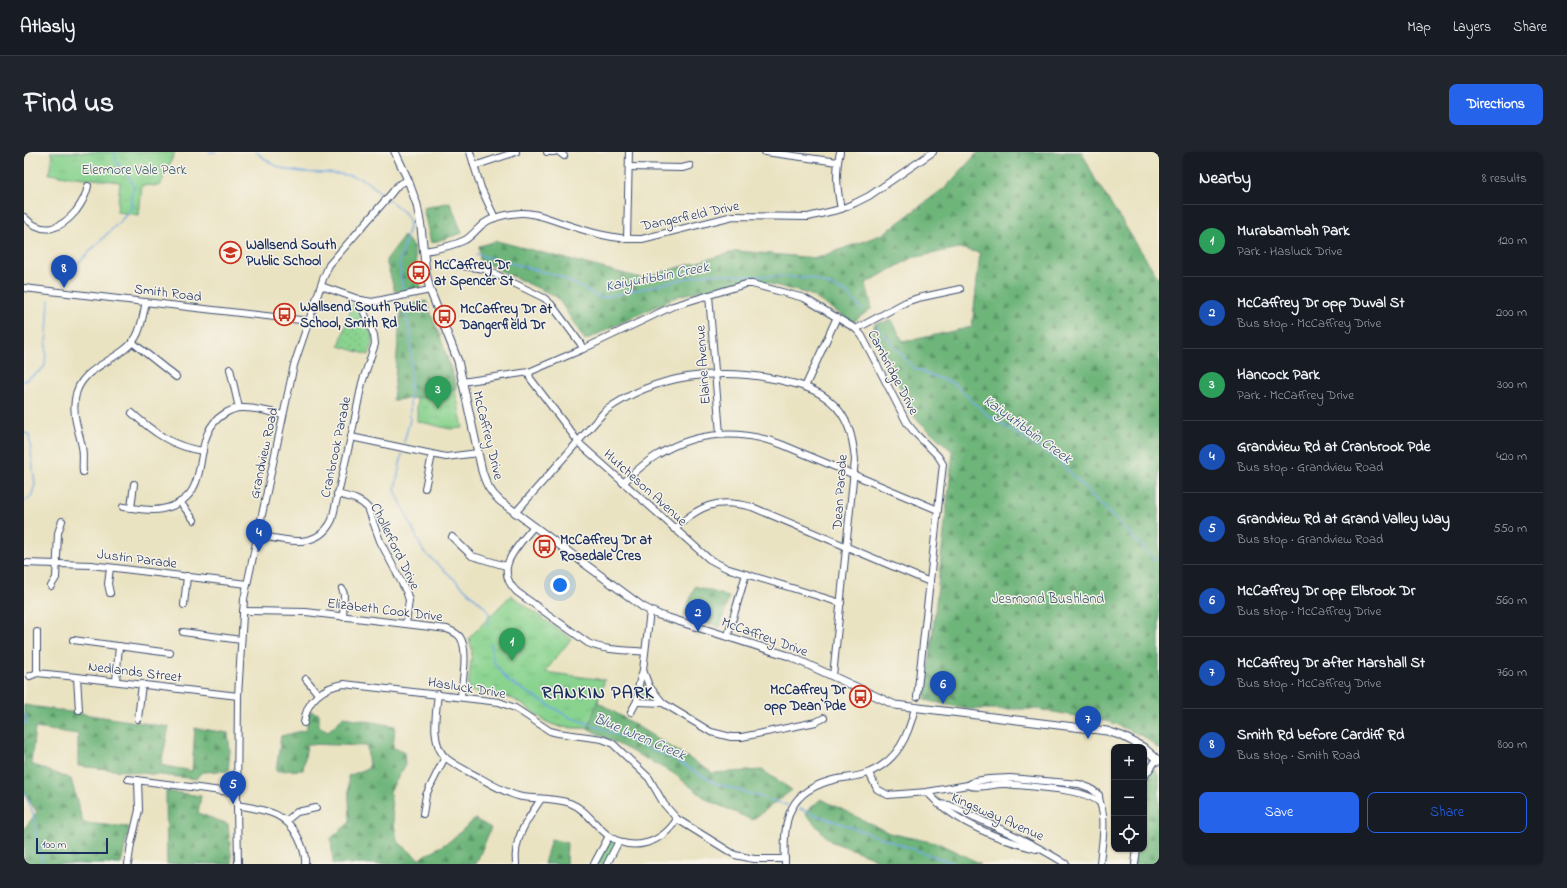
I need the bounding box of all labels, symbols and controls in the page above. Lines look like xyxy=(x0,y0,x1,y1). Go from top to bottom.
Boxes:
text: Atlasly xyxy=(20,14,75,41)
text: Map xyxy=(1407,17,1431,38)
text: Layers xyxy=(1453,17,1491,38)
text: Share xyxy=(1513,17,1547,38)
text: Find us xyxy=(24,84,114,125)
button: Directions xyxy=(1449,84,1543,125)
park label: Elermore Vale Park xyxy=(81,160,188,181)
text: Nearby xyxy=(1199,166,1251,191)
text: 8 results xyxy=(1482,169,1527,188)
street label: Dangerfield Drive xyxy=(638,196,742,238)
text: Murabarnbah Park xyxy=(1237,220,1349,242)
text: 1 xyxy=(1210,231,1214,250)
text: 120 m xyxy=(1497,231,1527,250)
place label: Wallsend South Public School xyxy=(246,235,337,272)
school or university icon: Wallsend South Public School xyxy=(218,239,244,265)
text: Park · Hasluck Drive xyxy=(1237,242,1342,261)
pin: 8 xyxy=(51,255,77,288)
place label: McCaffrey Dr at Spencer St xyxy=(434,255,514,292)
water label: Kaiyutibbin Creek xyxy=(604,256,712,299)
bus stop icon: McCaffrey Dr at Spencer St xyxy=(405,259,431,285)
street label: Smith Road xyxy=(133,279,203,308)
text: McCaffrey Dr opp Duval St xyxy=(1237,292,1405,314)
place label: Wallsend South Public School, Smith Rd xyxy=(300,297,428,334)
place label: McCaffrey Dr at Dangerfield Dr xyxy=(459,299,552,338)
bus stop icon: Wallsend South Public School, Smith Rd xyxy=(272,301,298,327)
bus stop icon: McCaffrey Dr at Dangerfield Dr xyxy=(432,303,458,329)
text: 2 xyxy=(1209,303,1215,322)
text: 200 m xyxy=(1496,303,1527,322)
text: Bus stop · McCaffrey Drive xyxy=(1237,314,1381,333)
street label: Elaine Avenue xyxy=(690,324,717,405)
street label: Cambridge Drive xyxy=(861,326,924,420)
text: Hancock Park xyxy=(1237,364,1320,386)
text: 3 xyxy=(1209,375,1215,394)
text: 300 m xyxy=(1497,375,1527,394)
pin: 3 xyxy=(425,376,451,409)
text: Park · McCaffrey Drive xyxy=(1237,386,1354,405)
street label: McCaffrey Drive xyxy=(465,389,509,483)
water label: Kaiyutibbin Creek xyxy=(978,390,1077,471)
street label: Cranbrook Parade xyxy=(316,394,358,500)
street label: Grandview Road xyxy=(245,406,284,501)
text: Grandview Rd at Cranbrook Pde xyxy=(1237,436,1431,458)
street label: Hutcheson Avenue xyxy=(598,445,692,532)
text: 4 xyxy=(1209,447,1215,466)
text: 420 m xyxy=(1496,447,1527,466)
street label: Dean Parade xyxy=(827,453,854,531)
text: Bus stop · Grandview Road xyxy=(1237,458,1383,477)
street label: Chollerford Drive xyxy=(365,500,425,594)
text: Grandview Rd at Grand Valley Way xyxy=(1237,508,1450,530)
pin: 4 xyxy=(246,519,272,552)
text: 5 xyxy=(1208,519,1216,538)
text: 550 m xyxy=(1493,519,1527,538)
place label: McCaffrey Dr at Rosedale Cres xyxy=(559,530,652,567)
text: Bus stop · Grandview Road xyxy=(1237,530,1383,549)
bus stop icon: McCaffrey Dr at Rosedale Cres xyxy=(531,534,557,560)
street label: Justin Parade xyxy=(96,544,179,575)
your location xyxy=(550,575,570,595)
text: McCaffrey Dr opp Elbrook Dr xyxy=(1237,580,1415,602)
park label: Jesmond Bushland xyxy=(992,589,1104,610)
text: 6 xyxy=(1209,591,1215,610)
text: 560 m xyxy=(1495,591,1527,610)
street label: Elizabeth Cook Drive xyxy=(326,593,444,628)
pin: 2 xyxy=(685,599,711,632)
text: Bus stop · McCaffrey Drive xyxy=(1237,602,1381,621)
street label: McCaffrey Drive xyxy=(718,612,811,664)
pin: 1 xyxy=(499,628,525,661)
text: McCaffrey Dr after Marshall St xyxy=(1237,652,1425,674)
street label: Nedlands Street xyxy=(87,656,183,689)
text: 7 xyxy=(1209,663,1215,682)
text: 760 m xyxy=(1497,663,1527,682)
pin: 6 xyxy=(930,671,956,704)
street label: Hasluck Drive xyxy=(426,672,508,705)
text: Bus stop · McCaffrey Drive xyxy=(1237,674,1381,693)
place label: McCaffrey Dr opp Dean Pde xyxy=(764,680,847,717)
district label: RANKIN PARK xyxy=(542,681,655,707)
bus stop icon: McCaffrey Dr opp Dean Pde xyxy=(848,684,874,710)
pin: 7 xyxy=(1075,706,1101,739)
water label: Blue Wren Creek xyxy=(590,708,690,767)
text: Smith Rd before Cardiff Rd xyxy=(1237,724,1404,746)
text: 8 xyxy=(1210,735,1214,754)
text: 800 m xyxy=(1498,735,1527,754)
map controls xyxy=(1111,744,1147,852)
button: + xyxy=(1111,744,1147,780)
text: Bus stop · Smith Road xyxy=(1237,746,1360,765)
pin: 5 xyxy=(220,771,246,804)
button: − xyxy=(1111,780,1147,816)
street label: Kingsway Avenue xyxy=(947,788,1048,848)
button: Save xyxy=(1199,792,1359,833)
button: Share xyxy=(1367,792,1527,833)
button: locate xyxy=(1111,816,1147,852)
scale bar xyxy=(36,836,108,855)
text: 100 m xyxy=(42,837,66,853)

